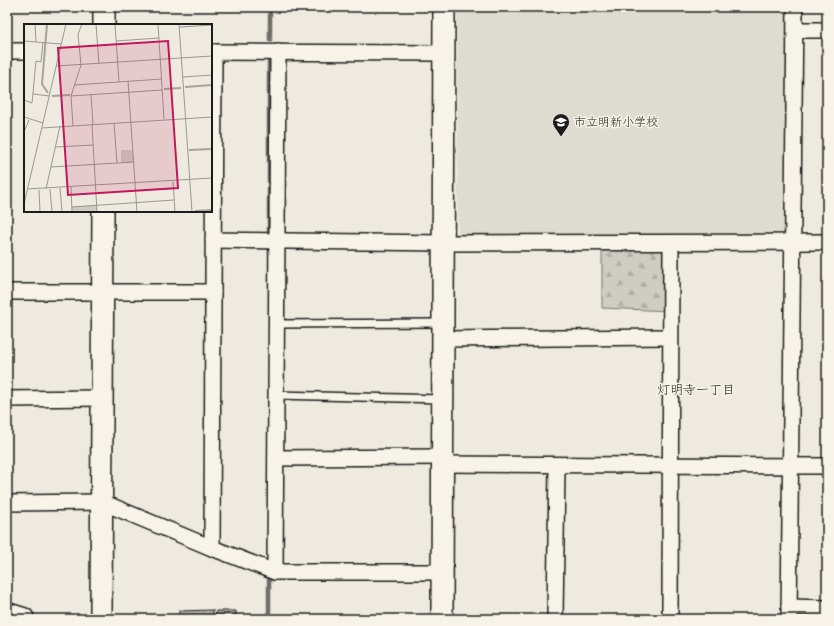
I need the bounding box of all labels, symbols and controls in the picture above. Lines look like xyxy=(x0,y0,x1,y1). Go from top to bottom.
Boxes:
inset map xyxy=(24,24,212,212)
school or university icon: 市立明新小学校 xyxy=(551,112,571,137)
place label: 市立明新小学校 xyxy=(574,114,658,129)
district label: 灯明寺一丁目 xyxy=(657,381,735,398)

